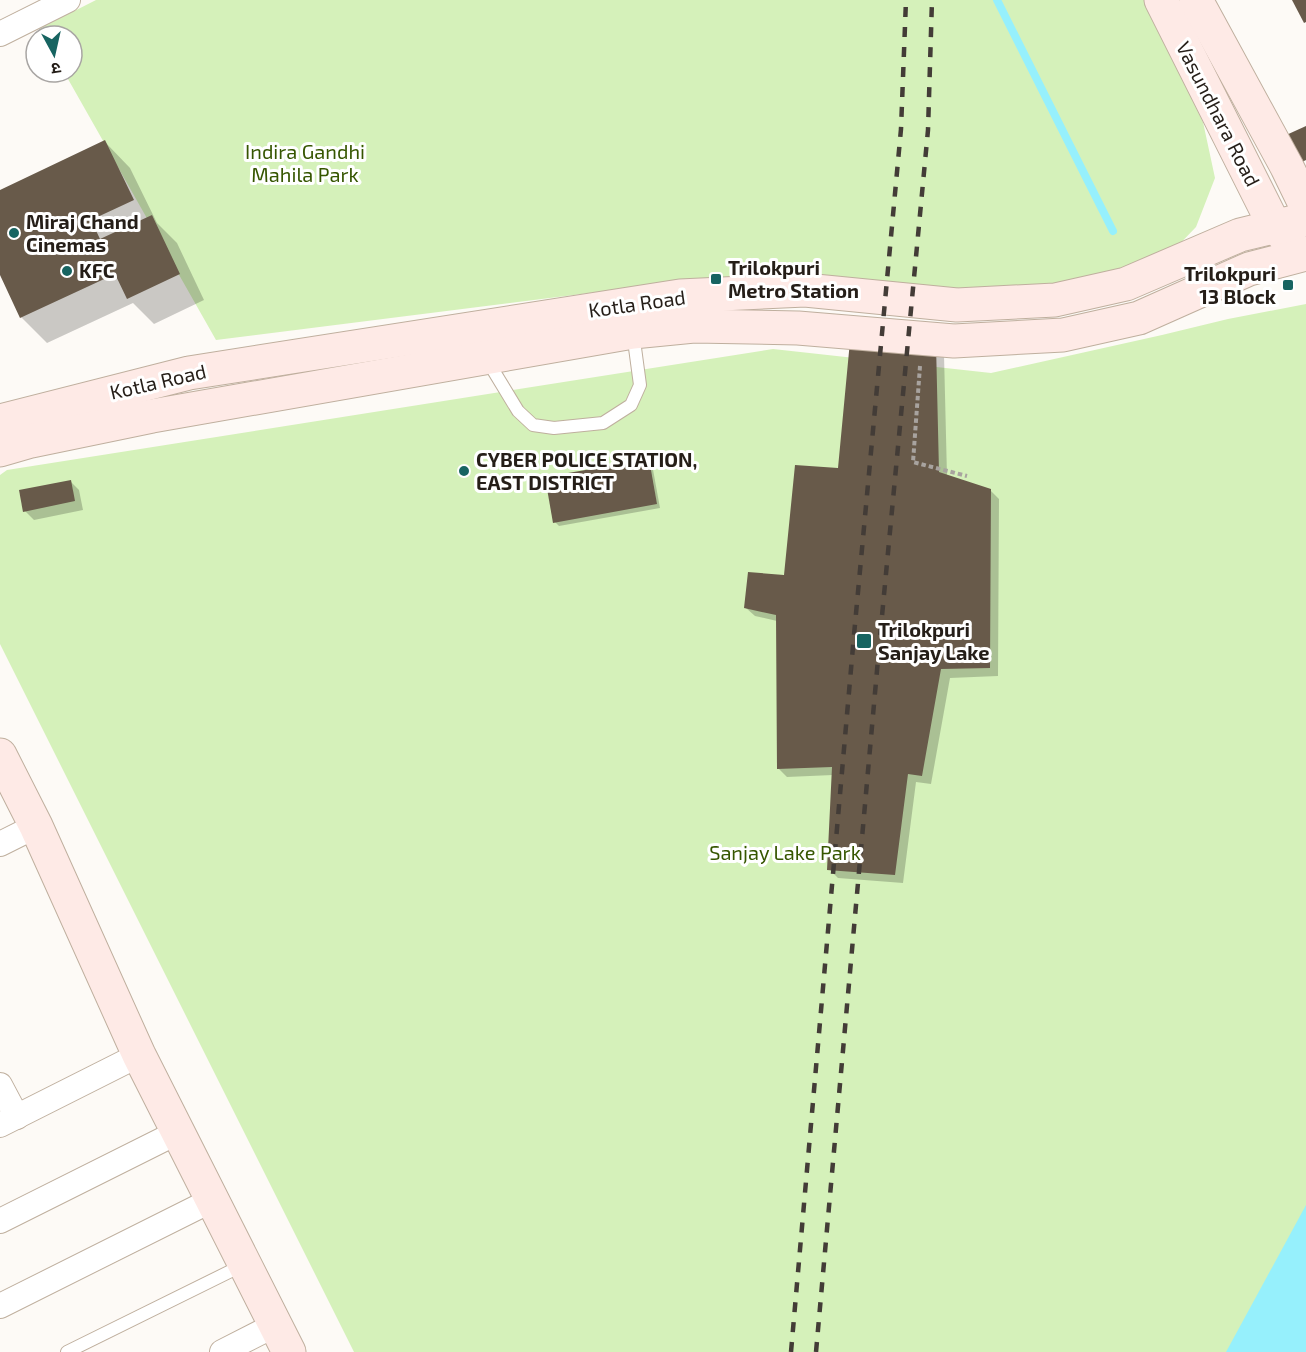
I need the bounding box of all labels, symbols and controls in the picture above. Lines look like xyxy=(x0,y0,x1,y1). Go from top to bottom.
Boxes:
north arrow xyxy=(24,24,84,84)
street label: Vasundhara Road xyxy=(1172,37,1266,190)
text: उ xyxy=(50,59,62,79)
park label: Indira Gandhi Mahila Park xyxy=(245,139,365,186)
place label: Miraj Chand Cinemas xyxy=(26,209,139,256)
marker: Miraj Chand Cinemas xyxy=(7,226,21,240)
place label: Trilokpuri Metro Station xyxy=(728,255,859,302)
place label: KFC xyxy=(79,258,115,282)
place label: Trilokpuri 13 Block xyxy=(1184,261,1277,308)
marker: KFC xyxy=(60,264,74,278)
marker: Trilokpuri Metro Station xyxy=(709,272,723,286)
marker: Trilokpuri 13 Block xyxy=(1281,278,1295,292)
street label: Kotla Road xyxy=(587,284,687,322)
street label: Kotla Road xyxy=(107,358,208,404)
place label: CYBER POLICE STATION, EAST DISTRICT xyxy=(476,447,697,494)
marker: CYBER POLICE STATION, EAST DISTRICT xyxy=(457,464,471,478)
place label: Trilokpuri Sanjay Lake xyxy=(878,617,989,665)
marker: Trilokpuri Sanjay Lake xyxy=(855,632,873,650)
park label: Sanjay Lake Park xyxy=(709,840,861,864)

